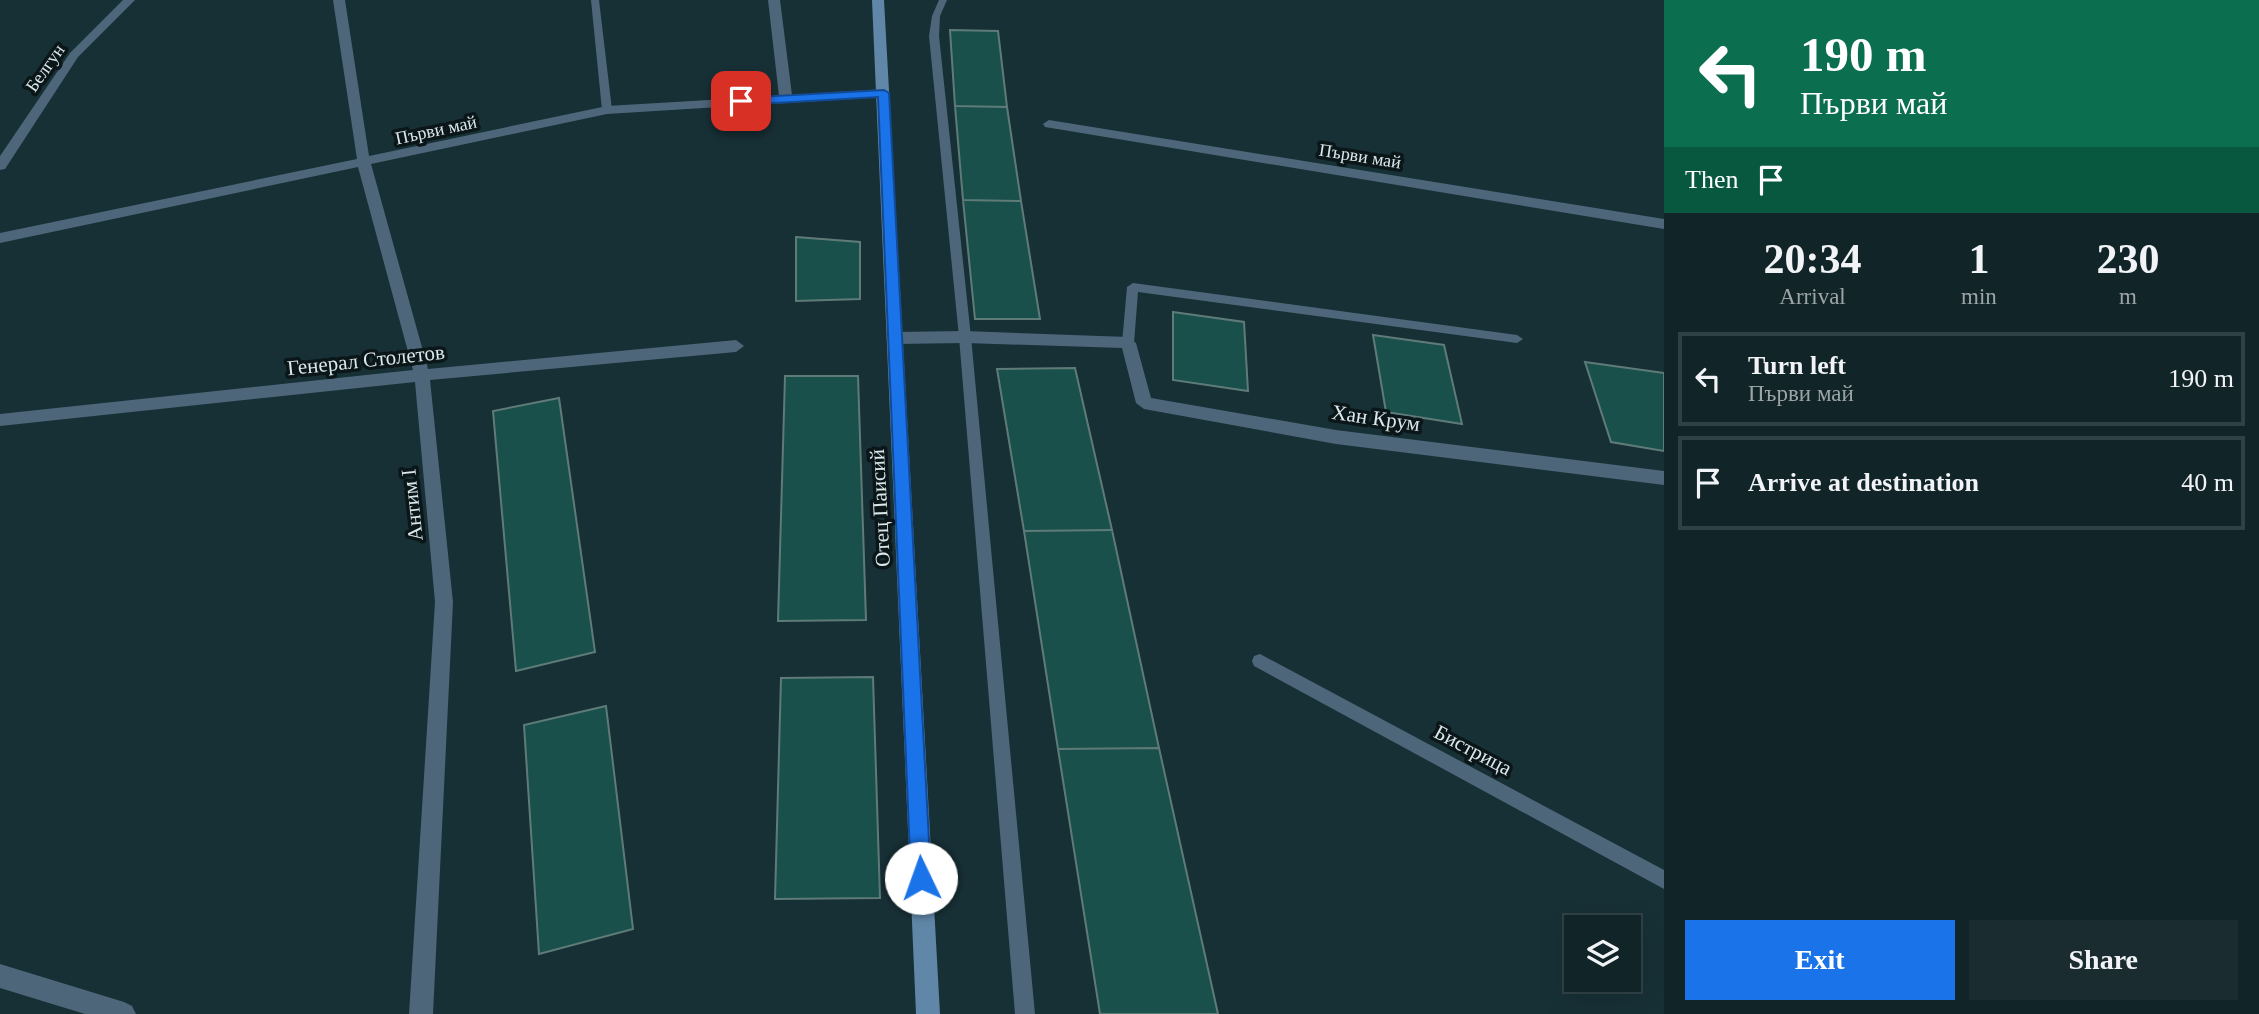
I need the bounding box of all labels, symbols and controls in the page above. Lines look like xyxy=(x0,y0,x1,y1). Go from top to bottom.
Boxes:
text: 190 m xyxy=(1800,27,1927,82)
icon: left xyxy=(1685,28,1776,119)
street label: Белгун xyxy=(22,40,69,96)
pin xyxy=(711,71,771,131)
icon: arrive xyxy=(722,82,760,120)
text: Първи май xyxy=(1800,85,1947,121)
street label: Първи май xyxy=(393,112,479,148)
street label: Първи май xyxy=(1318,140,1403,172)
icon: arrive xyxy=(1752,161,1790,199)
text: Then xyxy=(1685,165,1738,194)
text: 20:34 xyxy=(1764,236,1862,282)
text: 1 xyxy=(1968,236,1989,282)
text: 230 xyxy=(2096,236,2159,282)
text: Arrival xyxy=(1779,284,1846,309)
text: min xyxy=(1961,284,1997,309)
text: m xyxy=(2119,284,2137,309)
street label: Генерал Столетов xyxy=(286,340,446,380)
text: Turn left xyxy=(1748,351,1846,380)
icon: left xyxy=(1689,360,1727,398)
text: 190 m xyxy=(2168,364,2234,393)
text: Първи май xyxy=(1748,381,1854,406)
street label: Хан Крум xyxy=(1330,400,1422,436)
street label: Отец Паисий xyxy=(865,449,895,567)
icon: arrive xyxy=(1689,464,1727,502)
street label: Антим I xyxy=(396,468,428,542)
text: Arrive at destination xyxy=(1748,468,1979,497)
text: 40 m xyxy=(2181,468,2234,497)
street label: Бистрица xyxy=(1430,720,1516,781)
position arrow xyxy=(884,841,958,915)
map controls xyxy=(1564,915,1641,992)
button: layers xyxy=(1564,915,1641,992)
button: Exit xyxy=(1685,920,1955,1000)
button: Share xyxy=(1969,920,2238,1000)

